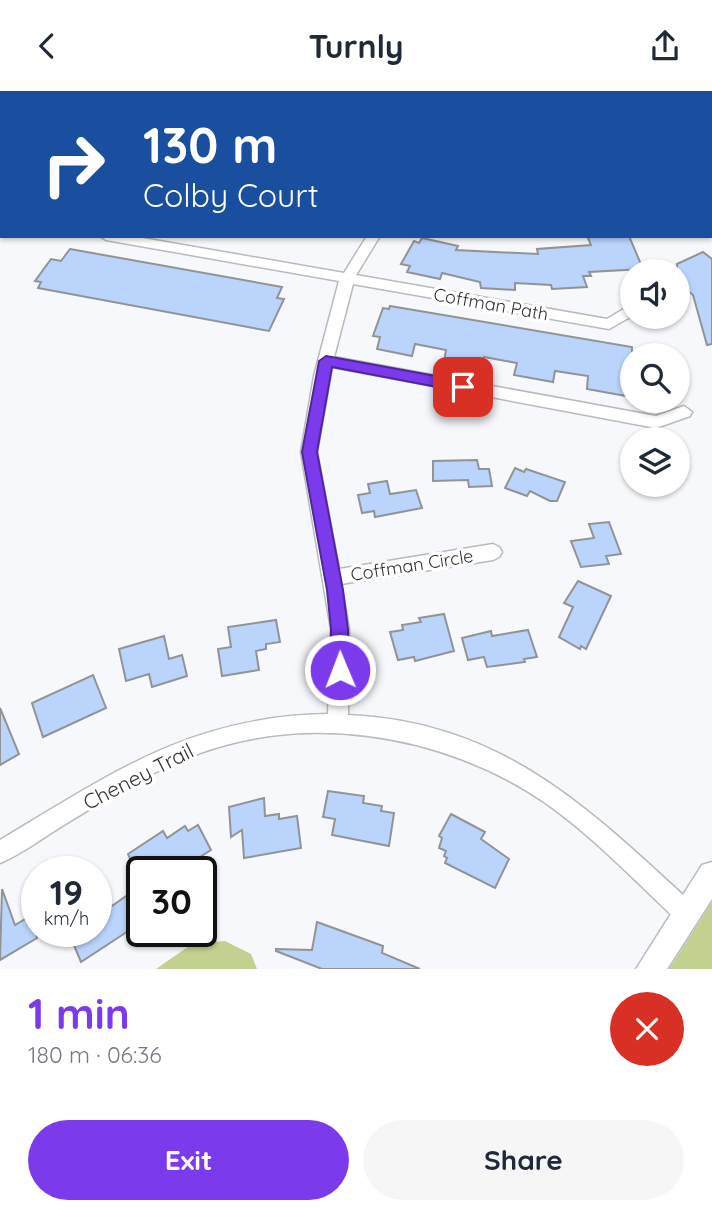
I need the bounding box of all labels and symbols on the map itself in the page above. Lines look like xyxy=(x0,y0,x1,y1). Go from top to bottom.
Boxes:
street label: Coffman Path xyxy=(432,283,550,325)
pin xyxy=(433,357,493,417)
street label: Coffman Circle xyxy=(349,544,475,586)
position arrow xyxy=(303,633,377,707)
street label: Cheney Trail xyxy=(78,737,198,815)
speed limit sign: 30 xyxy=(126,856,217,947)

